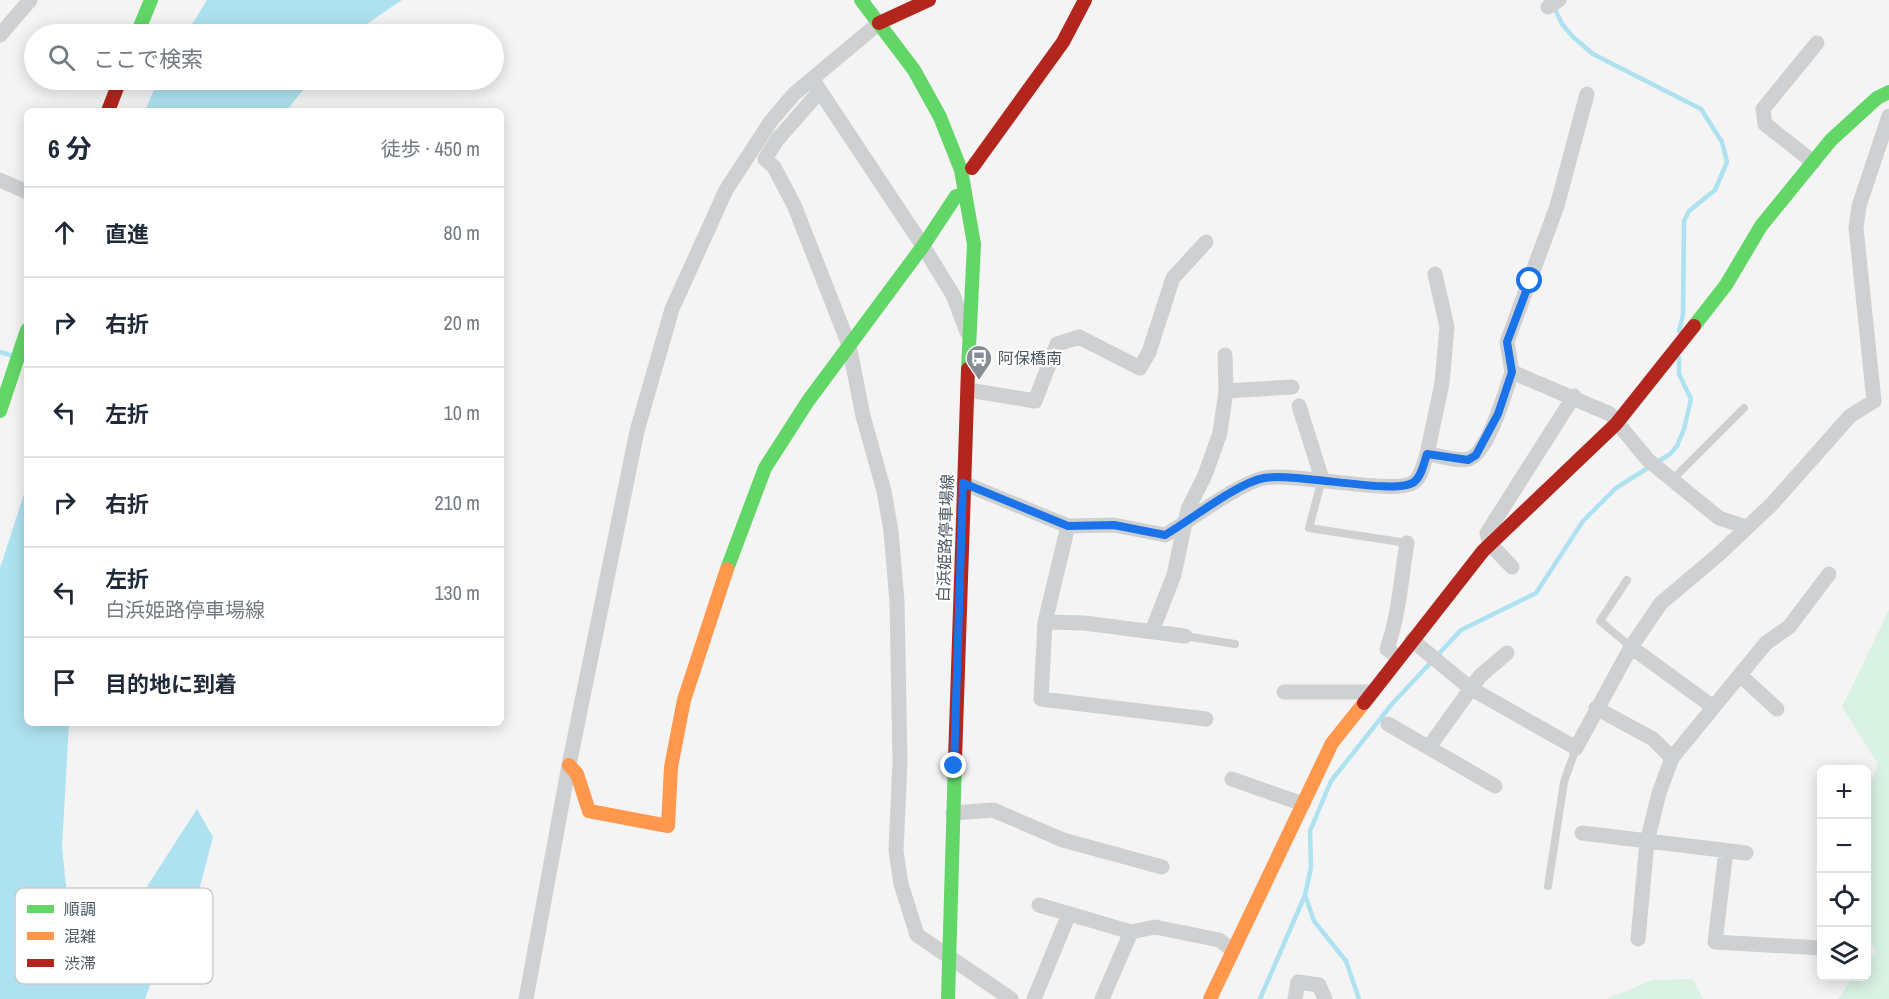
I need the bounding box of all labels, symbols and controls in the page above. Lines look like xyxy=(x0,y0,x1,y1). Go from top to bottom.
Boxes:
search box xyxy=(24,24,504,90)
icon: search xyxy=(45,41,78,74)
text: ここで検索 xyxy=(93,44,203,74)
text: 6 分 xyxy=(48,131,92,166)
text: 徒歩 · 450 m xyxy=(381,135,480,162)
icon: ahead xyxy=(48,216,81,249)
text: 直進 xyxy=(105,219,149,249)
text: 80 m xyxy=(444,219,480,246)
route start xyxy=(1516,267,1542,293)
icon: right xyxy=(48,306,81,339)
text: 右折 xyxy=(105,309,149,339)
text: 20 m xyxy=(444,309,480,336)
bus stop icon: 阿保橋南 xyxy=(964,343,994,381)
place label: 阿保橋南 xyxy=(998,347,1062,369)
icon: left xyxy=(48,396,81,429)
text: 左折 xyxy=(105,399,149,429)
text: 10 m xyxy=(444,399,480,426)
street label: 白浜姫路停車場線 xyxy=(932,474,958,602)
icon: right xyxy=(48,486,81,519)
text: 右折 xyxy=(105,489,149,519)
text: 210 m xyxy=(434,489,480,516)
text: 左折 xyxy=(105,564,149,594)
icon: left xyxy=(48,576,81,609)
text: 130 m xyxy=(434,579,480,606)
text: 白浜姫路停車場線 xyxy=(105,596,265,623)
icon: arrive xyxy=(48,666,81,699)
text: 目的地に到着 xyxy=(105,669,237,699)
route end xyxy=(940,752,966,778)
map controls xyxy=(1817,765,1871,981)
button: + xyxy=(1817,765,1871,819)
button: − xyxy=(1817,819,1871,873)
button: locate xyxy=(1817,873,1871,927)
legend xyxy=(15,888,213,984)
text: 順調 xyxy=(64,898,96,920)
text: 混雑 xyxy=(64,925,96,947)
button: layers xyxy=(1817,927,1871,981)
text: 渋滞 xyxy=(64,952,96,974)

